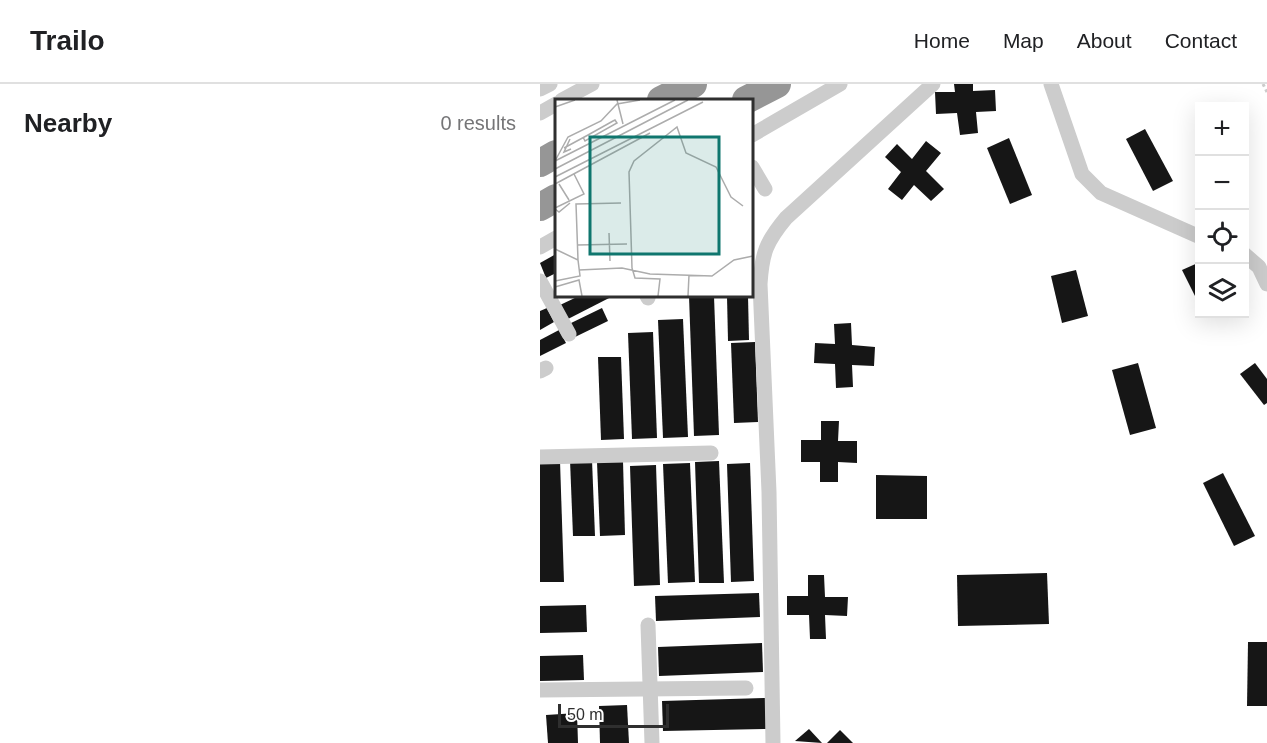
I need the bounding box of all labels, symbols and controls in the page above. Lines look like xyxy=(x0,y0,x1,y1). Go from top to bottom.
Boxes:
text: Trailo xyxy=(30,25,105,56)
text: Home xyxy=(914,29,970,52)
text: Map xyxy=(1003,29,1044,52)
text: About xyxy=(1077,29,1132,52)
text: Contact xyxy=(1165,29,1237,52)
inset map xyxy=(555,99,753,297)
map controls xyxy=(1195,102,1249,318)
button: + xyxy=(1195,102,1249,156)
text: Nearby xyxy=(24,108,112,138)
text: 0 results xyxy=(440,112,516,134)
button: − xyxy=(1195,156,1249,210)
button: locate xyxy=(1195,210,1249,264)
button: layers xyxy=(1195,264,1249,318)
scale bar xyxy=(558,701,669,728)
text: 50 m xyxy=(567,706,603,723)

